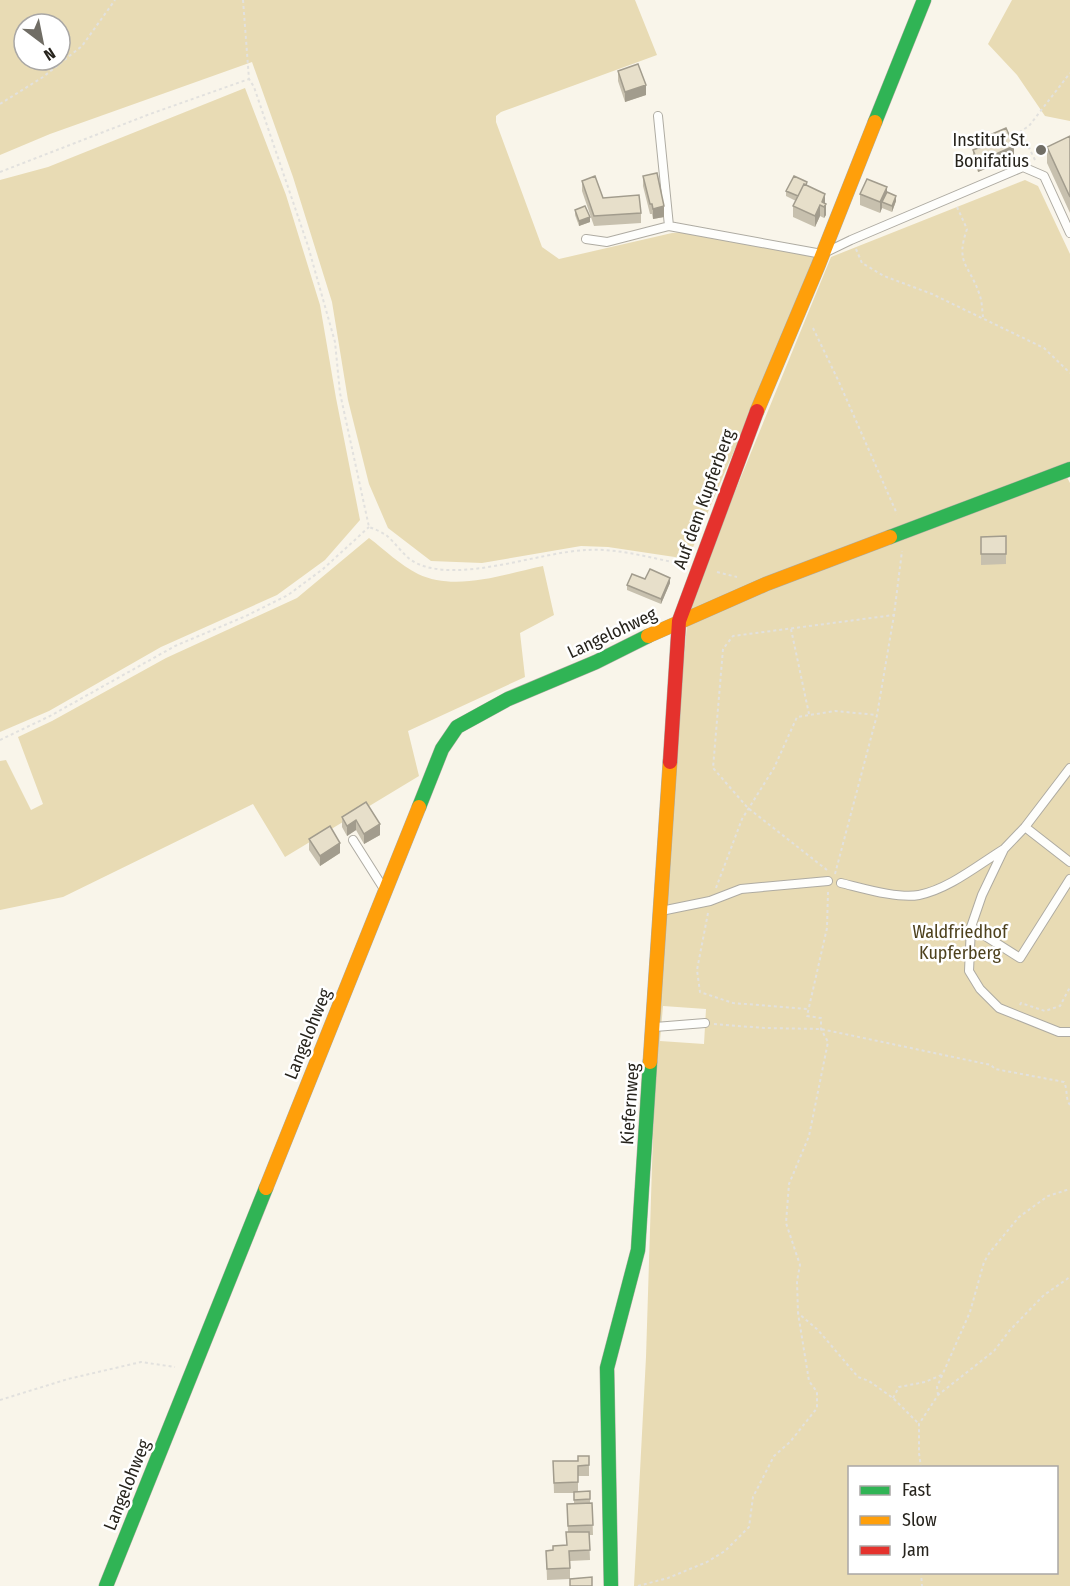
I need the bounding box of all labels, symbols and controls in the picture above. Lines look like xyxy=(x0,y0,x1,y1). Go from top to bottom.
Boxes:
north arrow xyxy=(12,12,72,72)
text: N xyxy=(41,44,59,65)
place label: Institut St. Bonifatius xyxy=(953,129,1029,172)
marker: Institut St. Bonifatius xyxy=(1034,143,1048,157)
street label: Auf dem Kupferberg xyxy=(669,426,740,572)
street label: Langelohweg xyxy=(564,603,661,663)
park label: Waldfriedhof Kupferberg xyxy=(912,921,1009,964)
street label: Langelohweg xyxy=(280,985,336,1083)
street label: Kiefernweg xyxy=(616,1062,644,1146)
street label: Langelohweg xyxy=(99,1436,155,1534)
legend xyxy=(848,1466,1058,1574)
text: Fast xyxy=(902,1479,931,1501)
text: Slow xyxy=(902,1509,937,1531)
text: Jam xyxy=(902,1539,930,1561)

